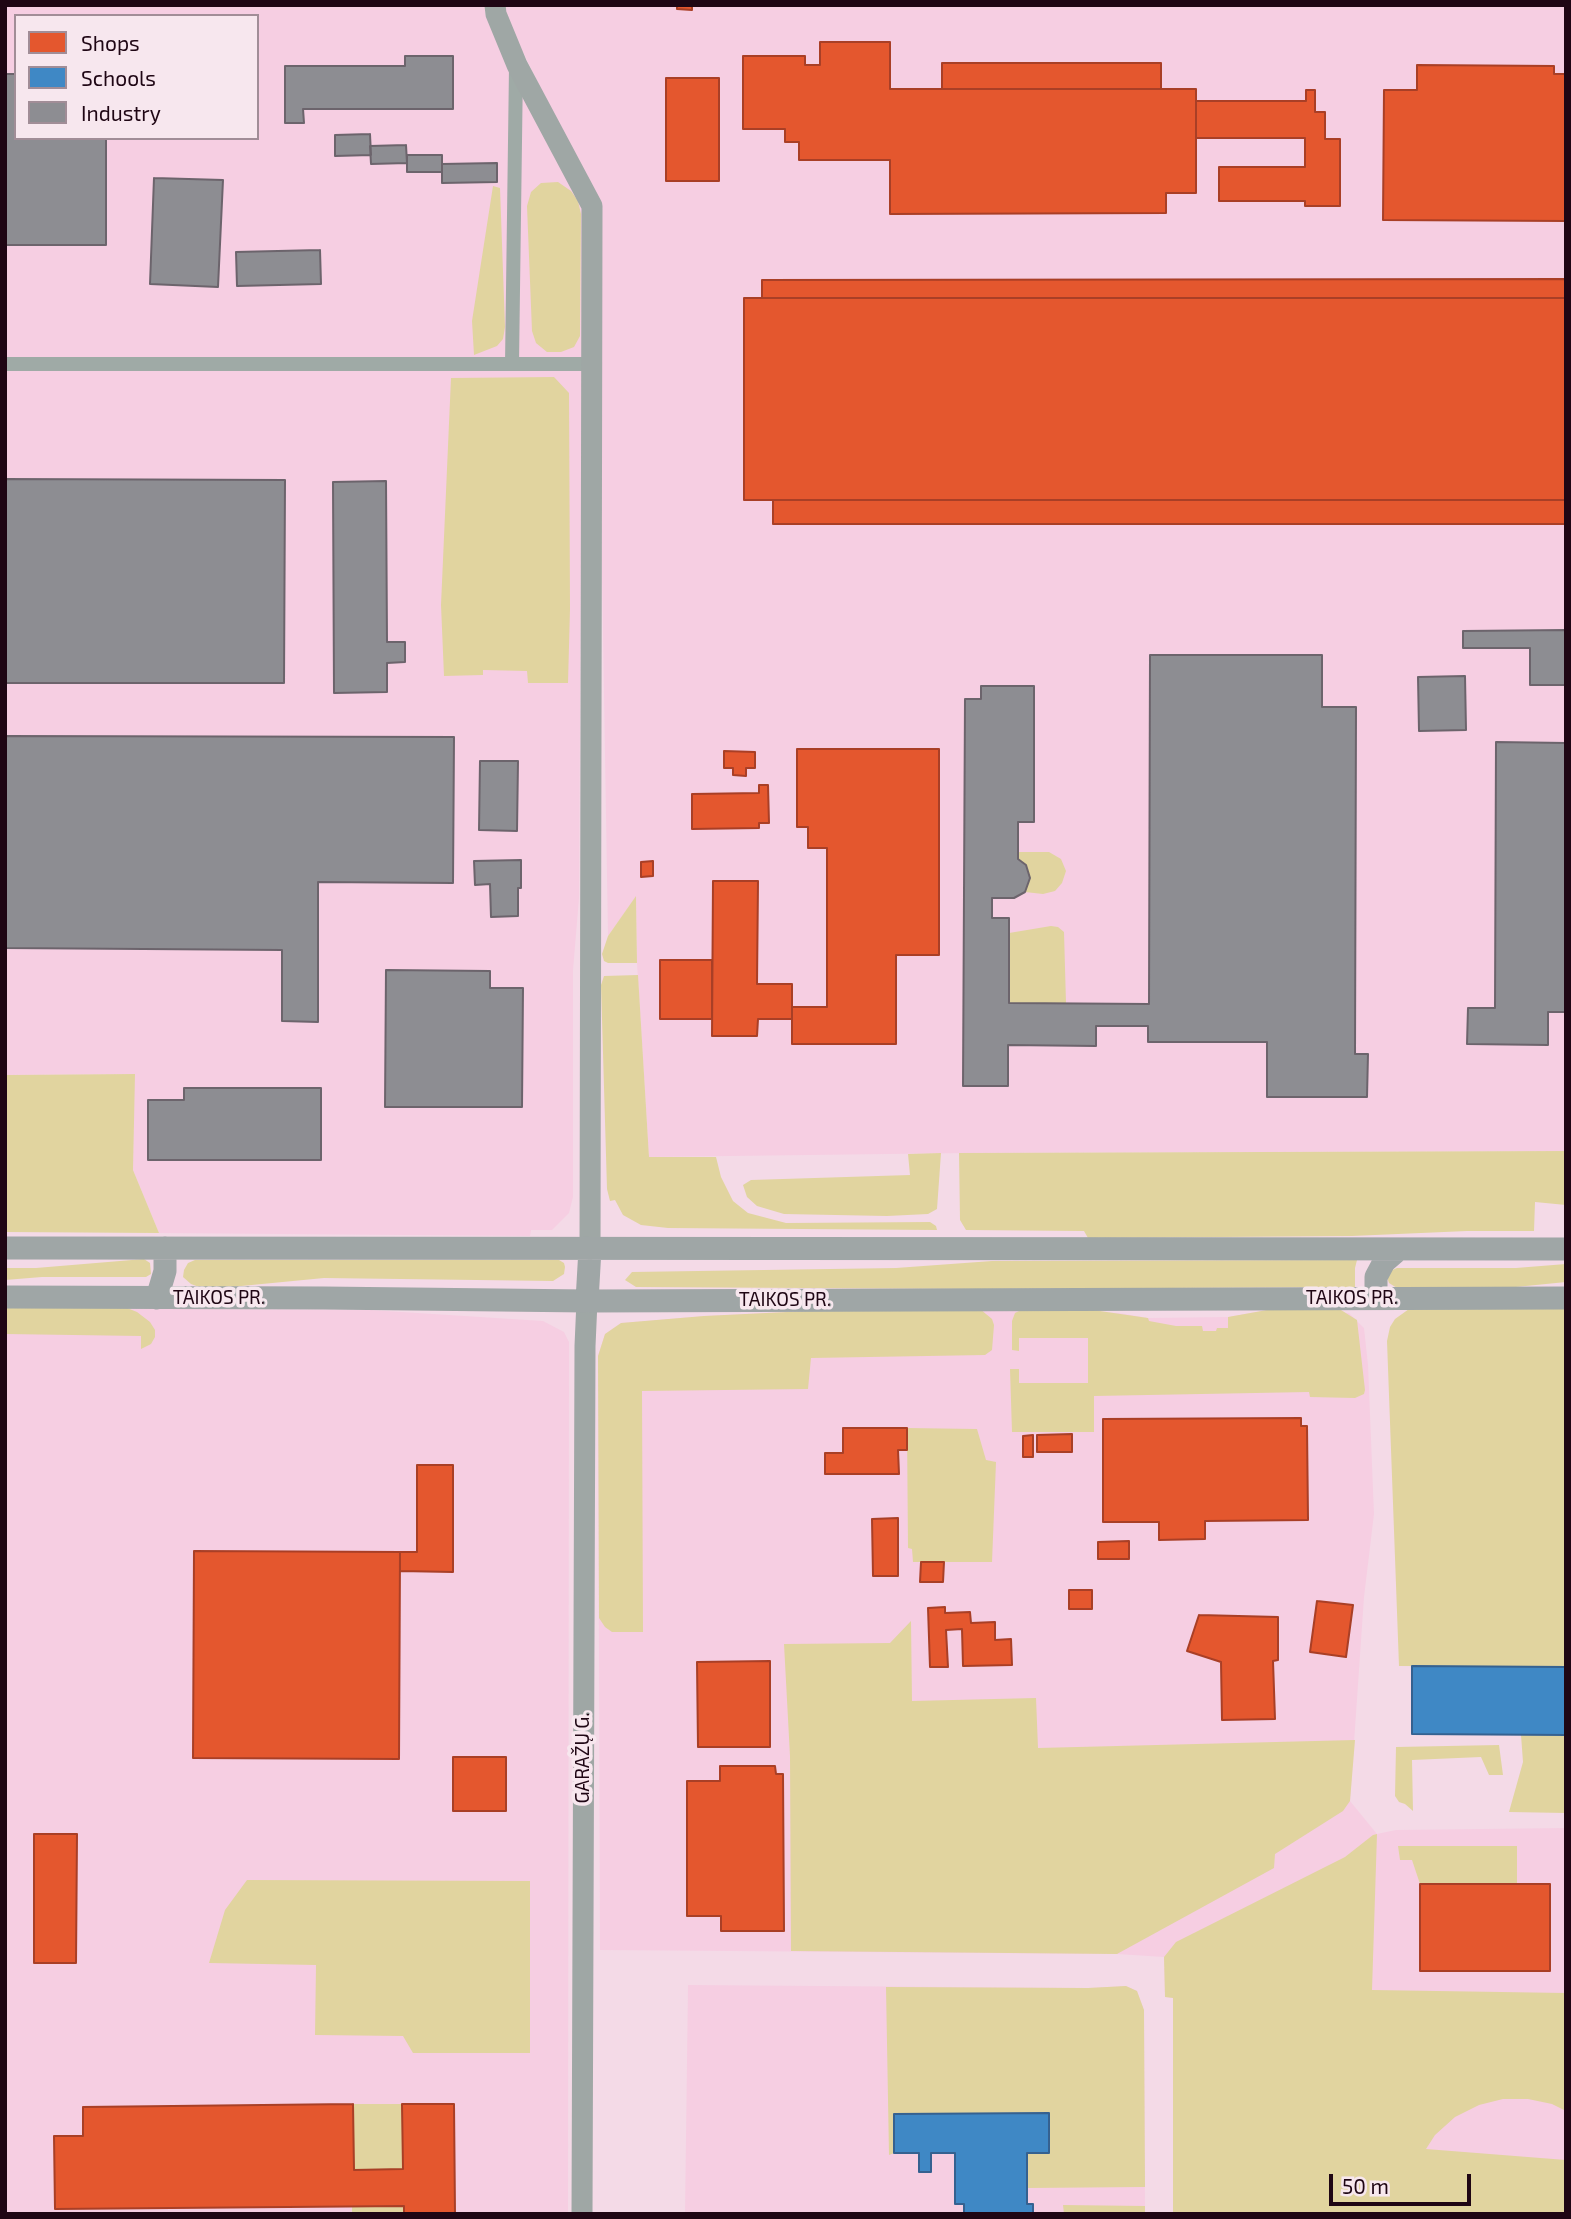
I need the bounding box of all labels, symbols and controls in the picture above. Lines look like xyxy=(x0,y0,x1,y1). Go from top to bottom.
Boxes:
legend xyxy=(14,14,259,140)
text: Shops xyxy=(81,30,140,55)
text: Schools xyxy=(81,65,156,90)
text: Industry xyxy=(81,100,161,125)
street label: TAIKOS PR. xyxy=(173,1287,265,1309)
street label: TAIKOS PR. xyxy=(1306,1287,1398,1309)
street label: TAIKOS PR. xyxy=(739,1289,831,1311)
street label: GARAŽŲ G. xyxy=(572,1712,594,1804)
scale bar xyxy=(1333,2160,1475,2204)
text: 50 m xyxy=(1342,2173,1389,2198)

